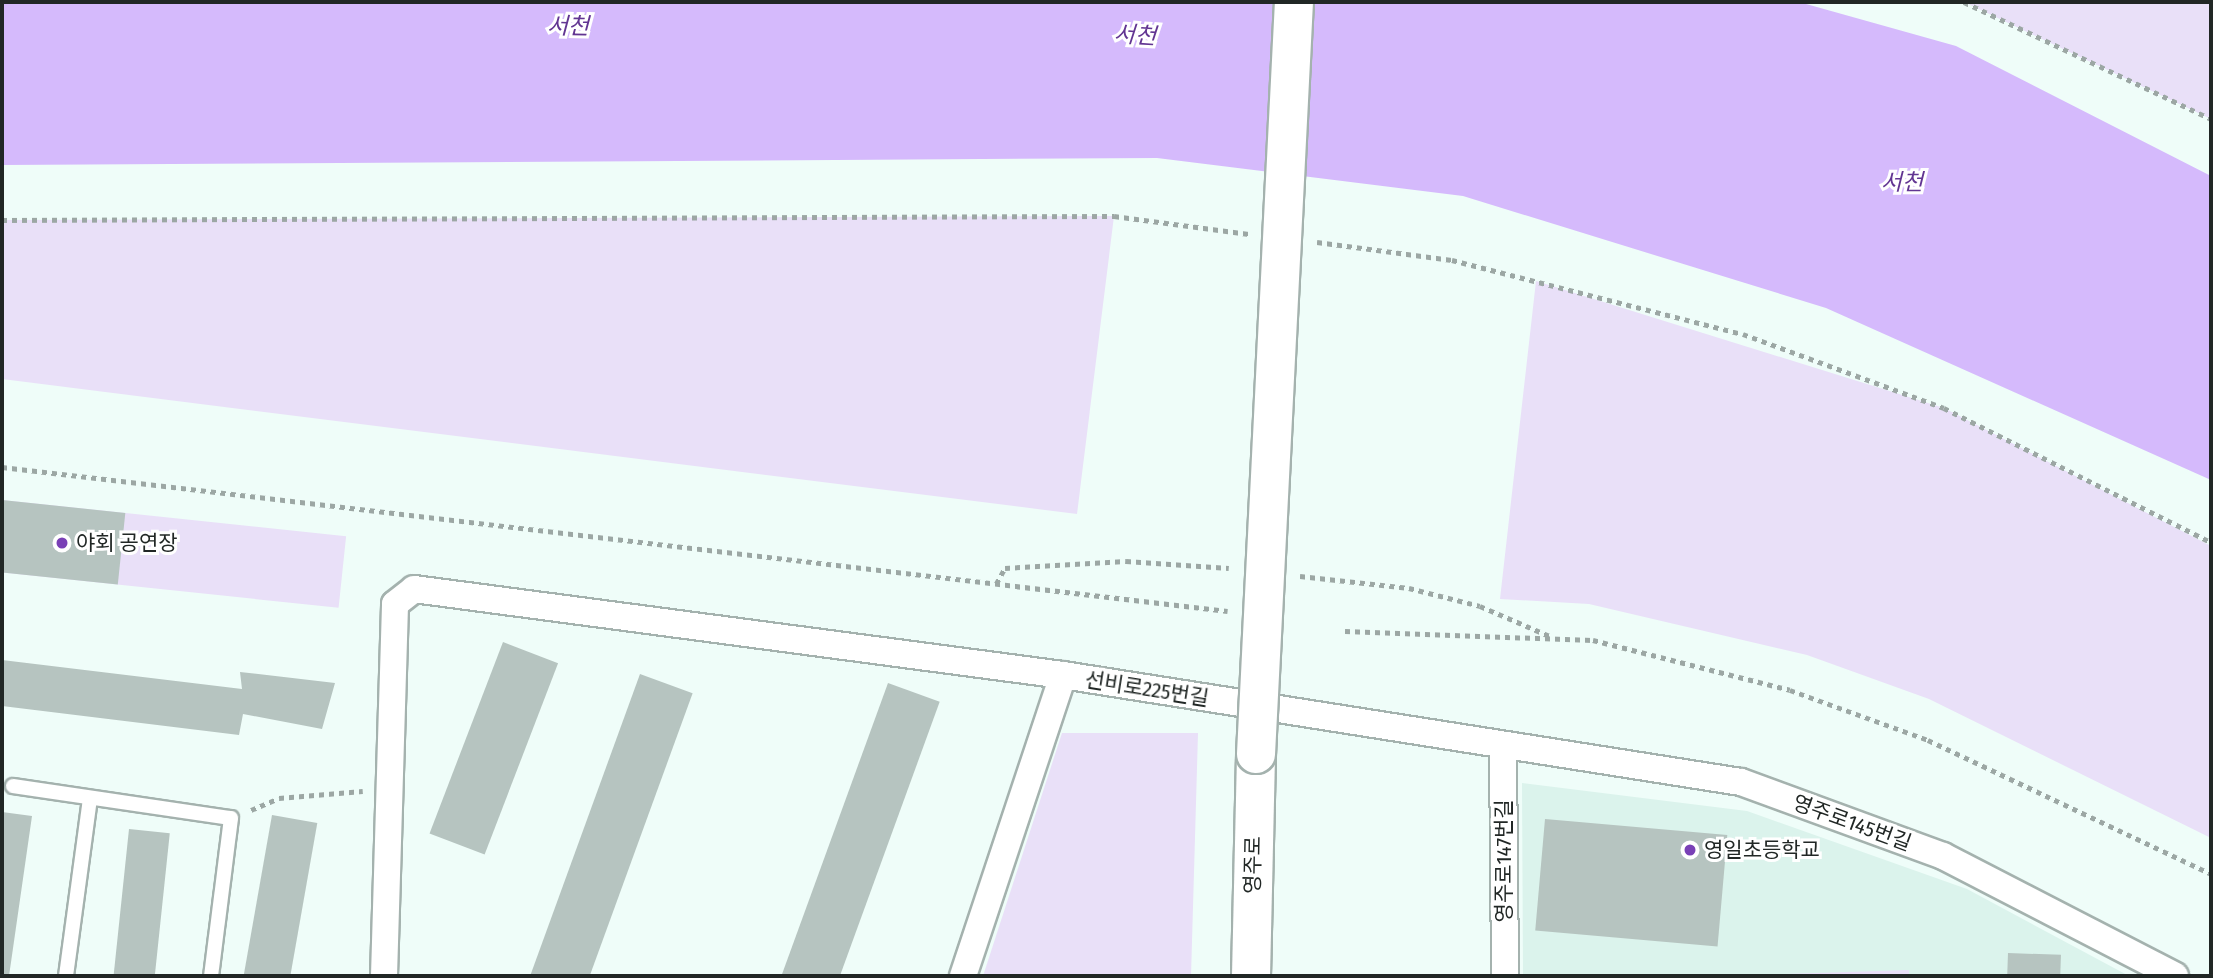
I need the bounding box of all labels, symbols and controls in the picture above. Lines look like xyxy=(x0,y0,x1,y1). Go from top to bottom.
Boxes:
water label: 서천 xyxy=(547,12,589,40)
water label: 서천 xyxy=(1113,20,1157,50)
water label: 서천 xyxy=(1881,168,1923,196)
place label: 야회 공연장 xyxy=(76,530,178,556)
marker: 야회 공연장 xyxy=(54,535,70,551)
street label: 선비로225번길 xyxy=(1083,667,1211,711)
street label: 영주로145번길 xyxy=(1789,790,1915,856)
street label: 영주로147번길 xyxy=(1491,799,1517,923)
street label: 영주로 xyxy=(1240,836,1266,894)
place label: 영일초등학교 xyxy=(1704,837,1820,863)
marker: 영일초등학교 xyxy=(1682,842,1698,858)

